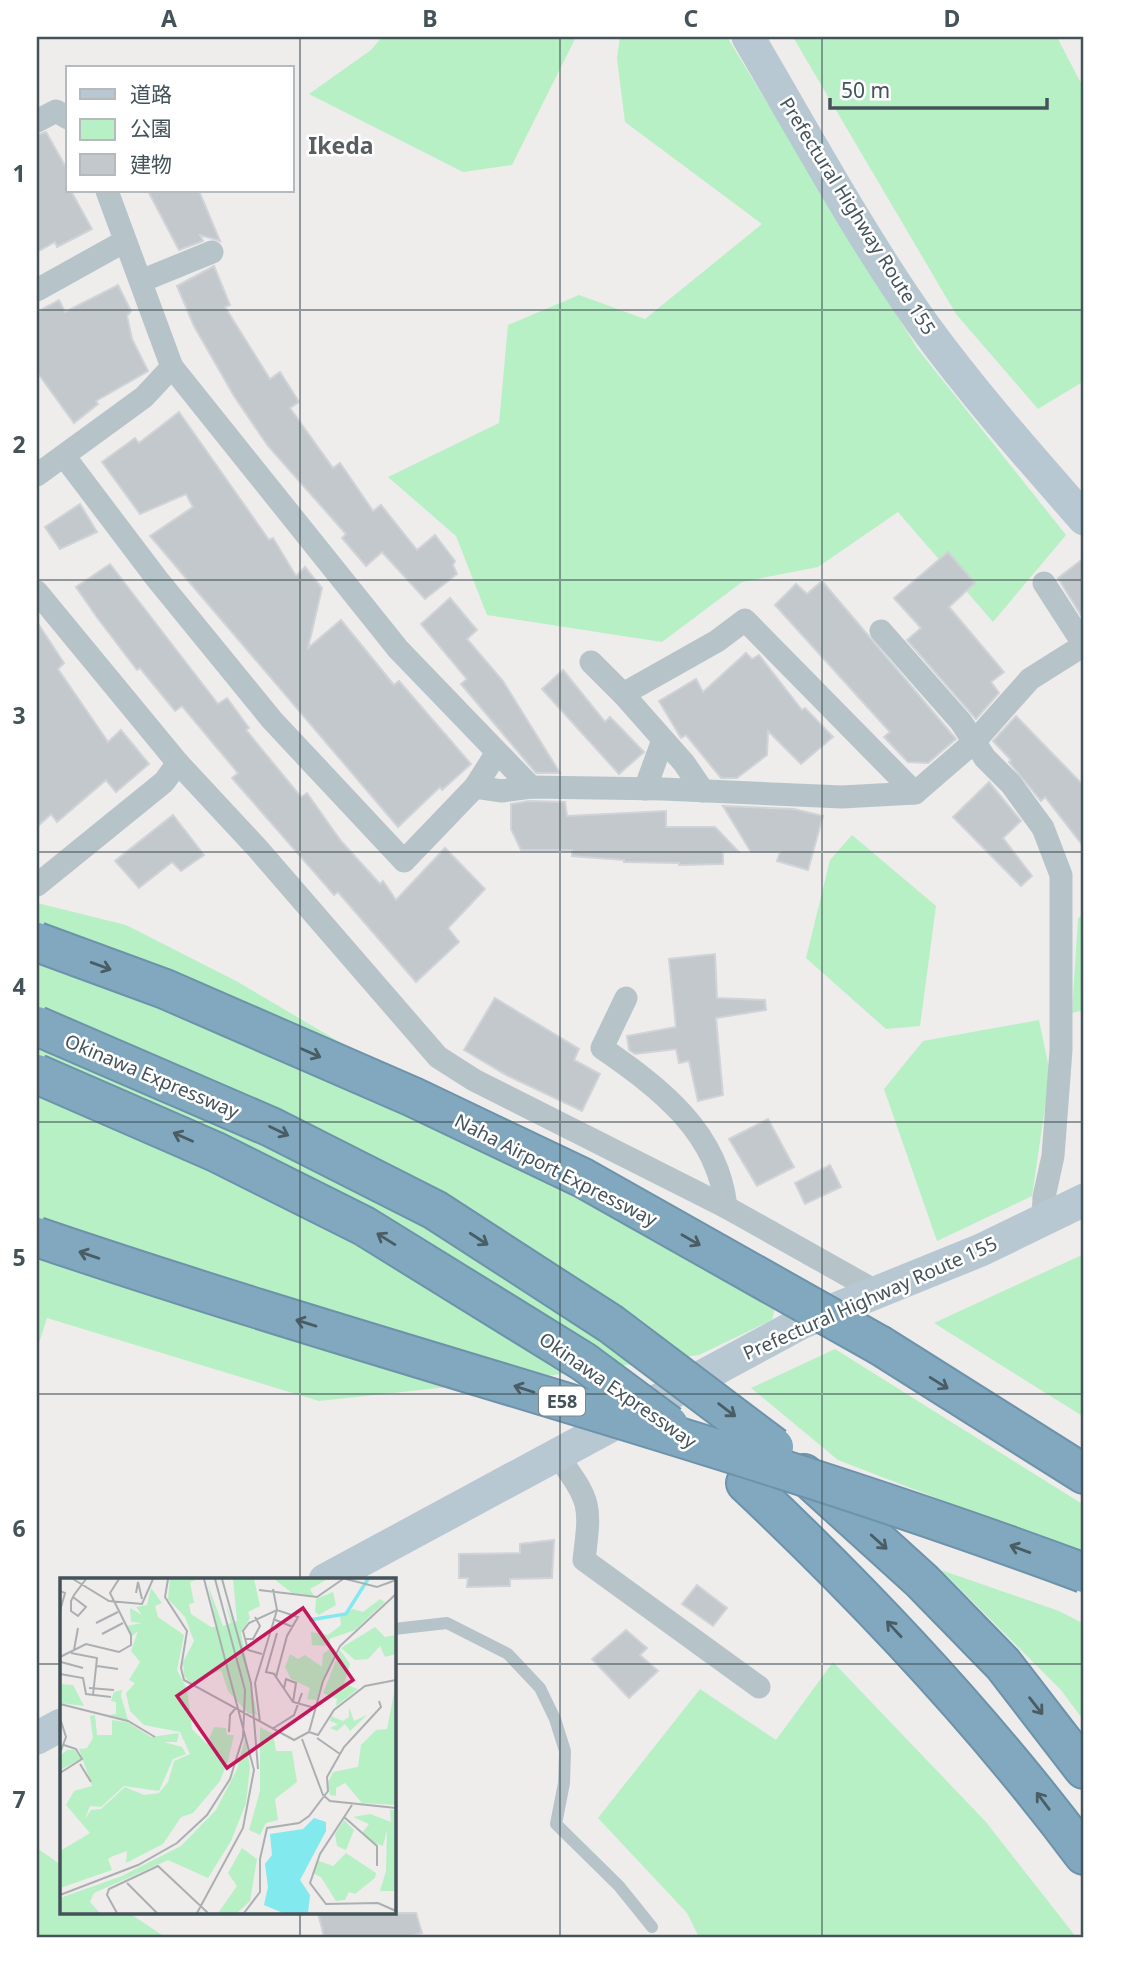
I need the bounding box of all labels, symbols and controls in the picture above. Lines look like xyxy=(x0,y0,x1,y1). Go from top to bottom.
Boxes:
text: A xyxy=(161,2,177,34)
text: B xyxy=(422,2,438,34)
text: C xyxy=(684,2,699,34)
text: D xyxy=(944,2,960,34)
legend xyxy=(66,66,294,192)
scale bar xyxy=(830,66,1048,110)
text: 50 m xyxy=(841,76,890,104)
text: 道路 xyxy=(130,80,172,108)
street label: Prefectural Highway Route 155 xyxy=(774,92,942,340)
text: 公園 xyxy=(130,114,172,142)
district label: Ikeda xyxy=(308,129,374,161)
text: 建物 xyxy=(130,150,172,178)
text: 1 xyxy=(12,157,26,189)
text: 2 xyxy=(12,428,26,460)
text: 3 xyxy=(12,699,26,731)
one-way arrow xyxy=(89,960,111,973)
text: 4 xyxy=(12,970,26,1002)
street label: Okinawa Expressway xyxy=(61,1028,243,1125)
one-way arrow xyxy=(300,1047,321,1060)
street label: Naha Airport Expressway xyxy=(450,1108,662,1233)
one-way arrow xyxy=(268,1125,289,1139)
one-way arrow xyxy=(172,1130,194,1143)
street label: Prefectural Highway Route 155 xyxy=(739,1230,1001,1366)
one-way arrow xyxy=(376,1232,396,1246)
one-way arrow xyxy=(469,1232,489,1246)
one-way arrow xyxy=(680,1233,700,1247)
text: 5 xyxy=(12,1241,26,1273)
one-way arrow xyxy=(79,1248,101,1260)
one-way arrow xyxy=(296,1316,318,1329)
street label: Okinawa Expressway xyxy=(534,1326,702,1454)
one-way arrow xyxy=(929,1375,948,1390)
one-way arrow xyxy=(513,1382,535,1395)
road number: E58 xyxy=(539,1386,585,1416)
one-way arrow xyxy=(717,1403,736,1417)
text: 6 xyxy=(12,1512,26,1544)
one-way arrow xyxy=(869,1534,887,1550)
one-way arrow xyxy=(1010,1542,1032,1555)
inset map xyxy=(60,1578,396,1914)
one-way arrow xyxy=(886,1620,902,1638)
one-way arrow xyxy=(1028,1696,1043,1714)
text: 7 xyxy=(12,1783,26,1815)
one-way arrow xyxy=(1036,1792,1051,1811)

